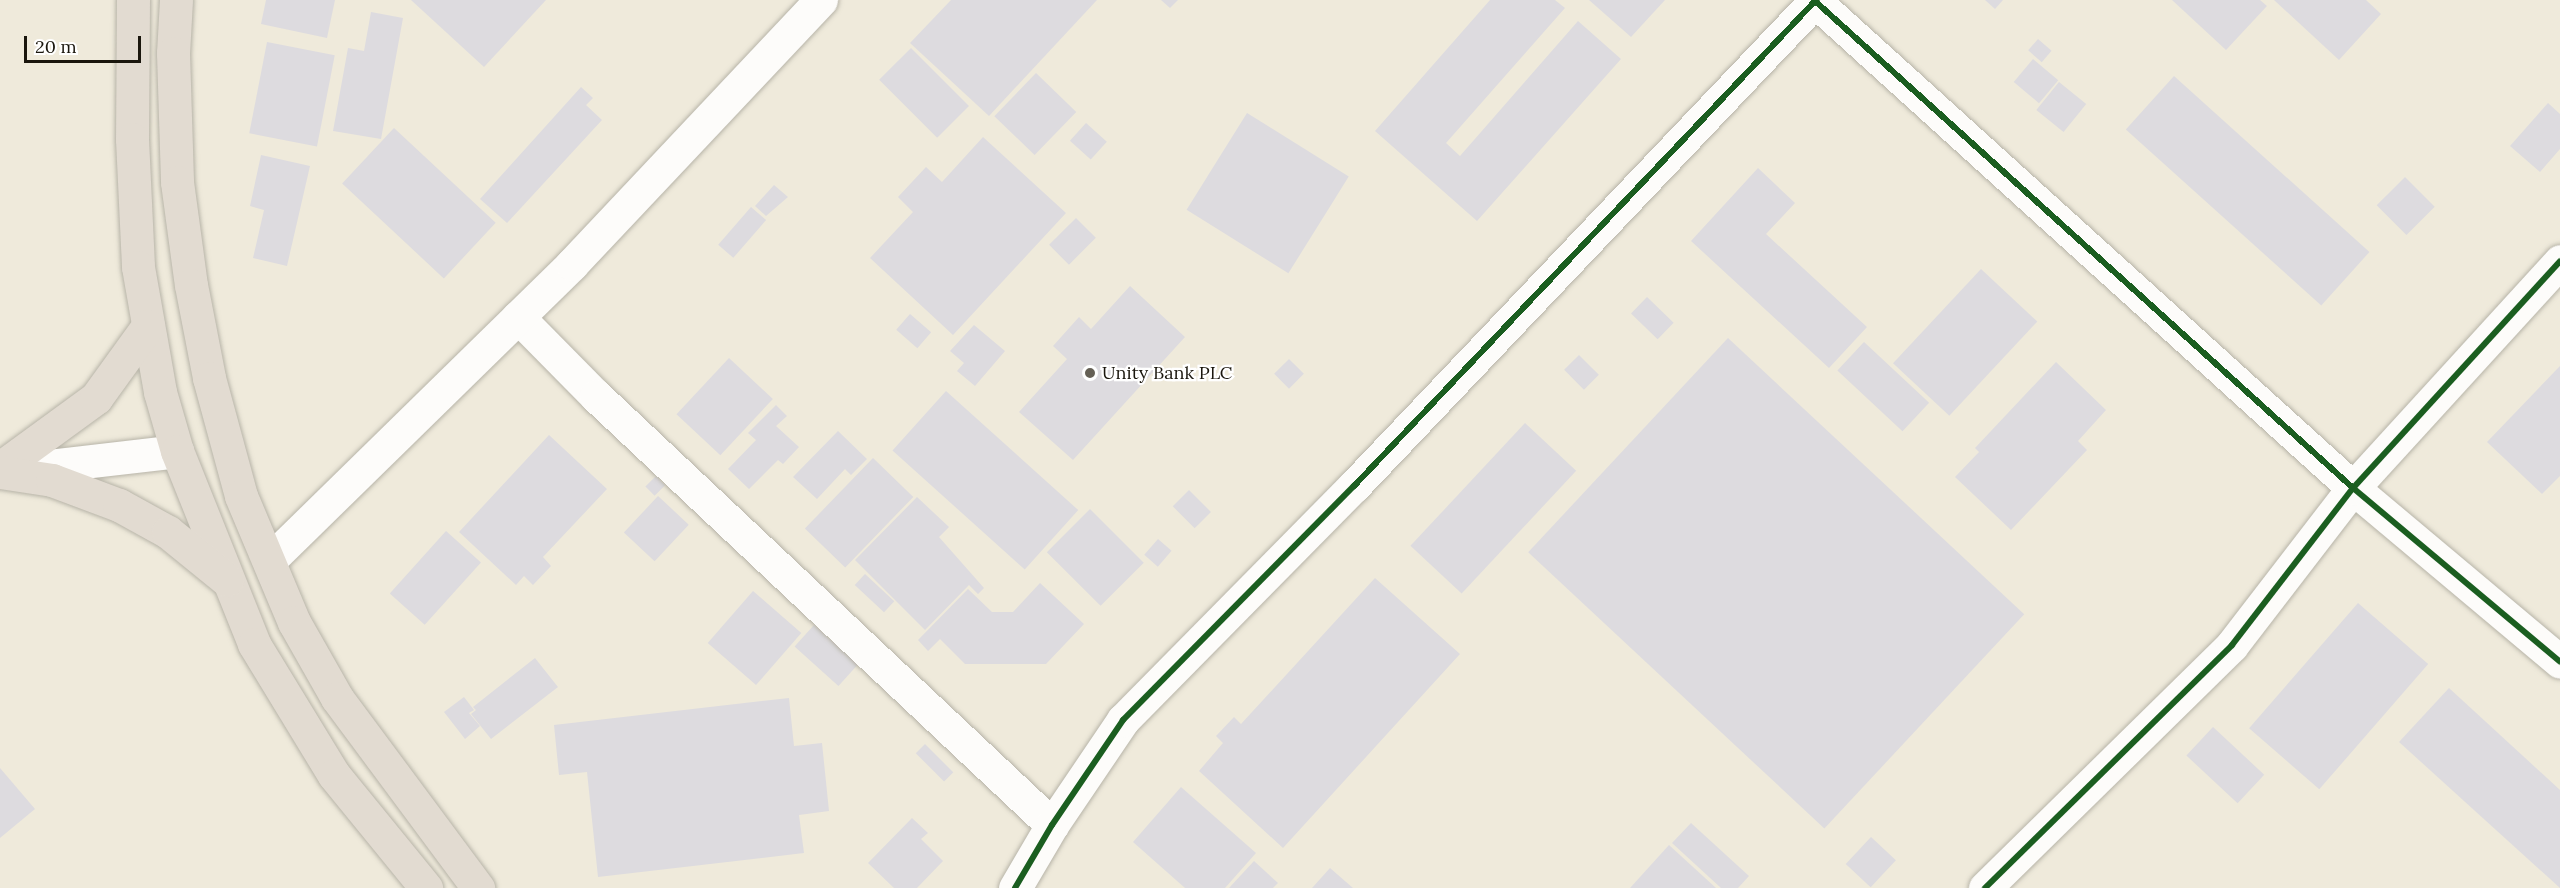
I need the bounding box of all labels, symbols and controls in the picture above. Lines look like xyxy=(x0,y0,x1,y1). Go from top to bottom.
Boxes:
scale bar xyxy=(27,24,144,62)
text: 20 m xyxy=(35,35,77,58)
place label: Unity Bank PLC xyxy=(1102,362,1232,384)
marker: Unity Bank PLC xyxy=(1083,366,1097,380)

